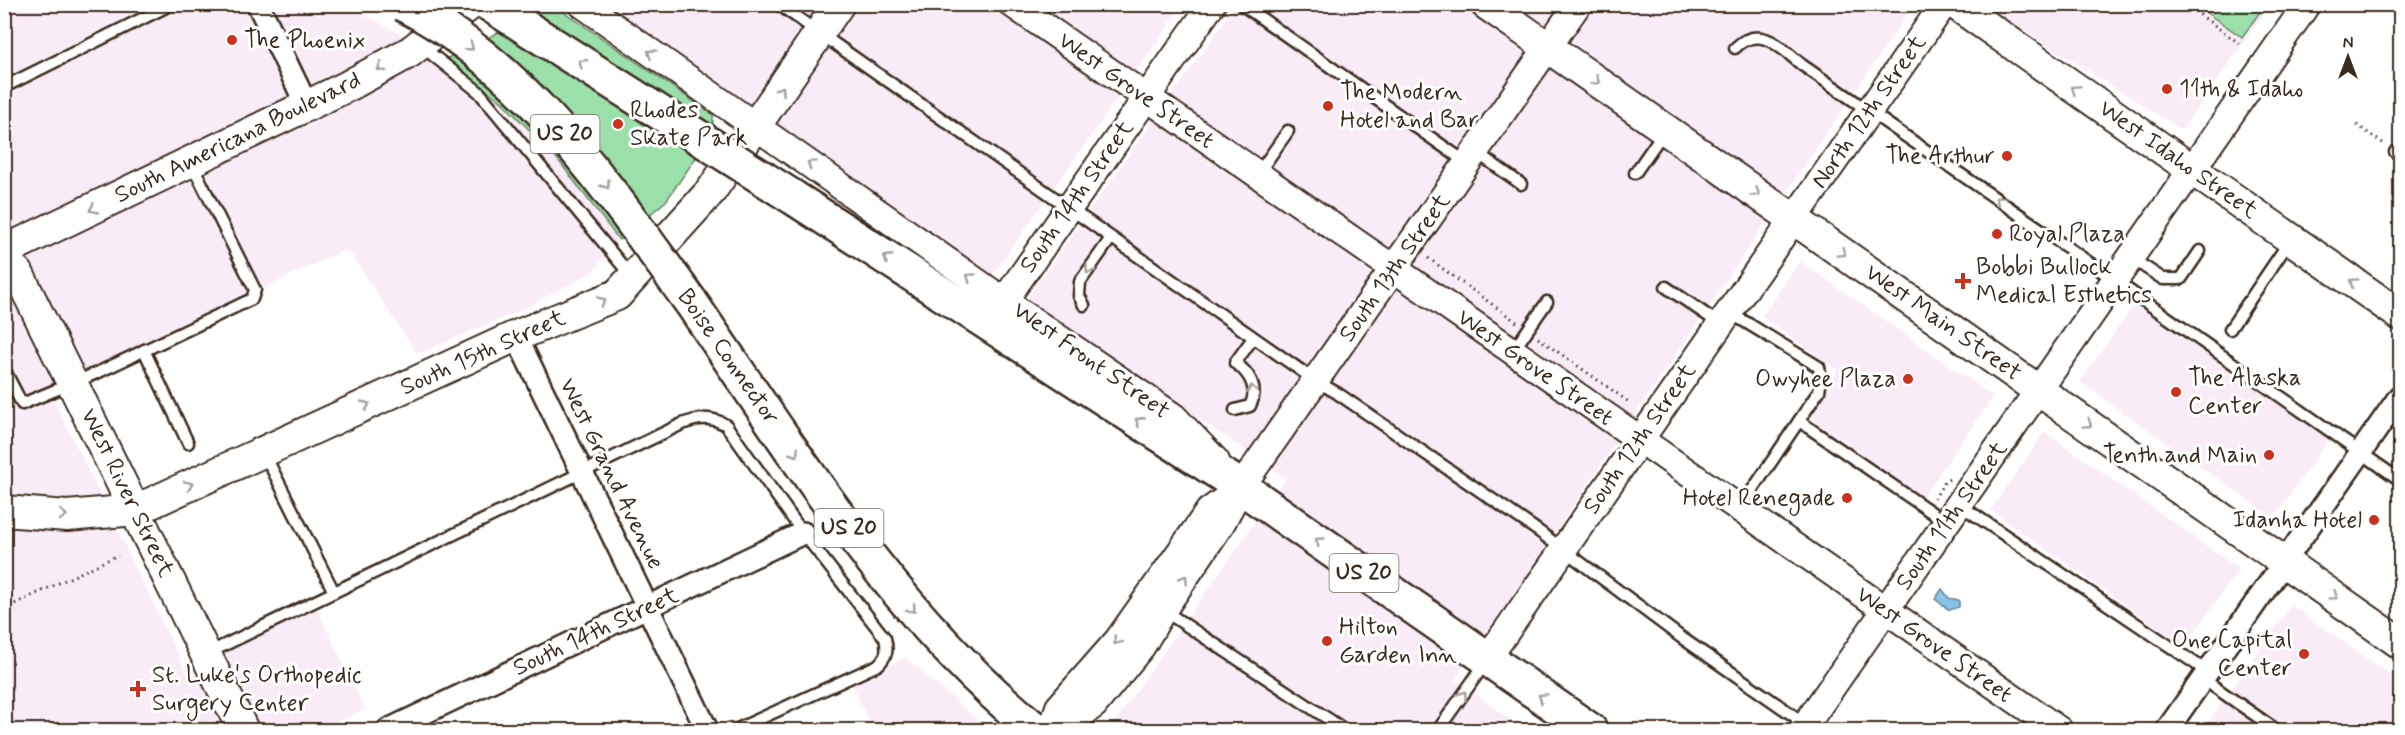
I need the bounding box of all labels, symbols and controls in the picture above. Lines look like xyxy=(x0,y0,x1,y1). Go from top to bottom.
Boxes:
place label: The Phoenix xyxy=(244,25,365,56)
street label: West Grove Street xyxy=(1052,25,1220,157)
north arrow xyxy=(2318,27,2378,87)
street label: North 12th Street xyxy=(1804,29,1934,195)
marker: The Phoenix xyxy=(225,33,239,47)
text: N xyxy=(2343,33,2353,54)
one-way arrow xyxy=(463,39,474,50)
one-way arrow xyxy=(646,49,657,60)
one-way arrow xyxy=(577,59,588,70)
one-way arrow xyxy=(377,61,387,72)
street label: South Americana Boulevard xyxy=(110,65,366,211)
one-way arrow xyxy=(1589,74,1600,85)
place label: 11th & Idaho xyxy=(2179,74,2303,105)
place label: The Modern Hotel and Bar xyxy=(1340,77,1479,136)
marker: 11th & Idaho xyxy=(2160,82,2174,96)
one-way arrow xyxy=(774,85,785,96)
one-way arrow xyxy=(2071,85,2082,96)
street label: West Idaho Street xyxy=(2092,94,2264,226)
place label: Rhodes Skate Park xyxy=(630,95,748,154)
marker: The Modern Hotel and Bar xyxy=(1321,99,1335,113)
road number: US 20 xyxy=(530,115,600,153)
street label: South 14th Street xyxy=(1013,115,1141,279)
marker: Rhodes Skate Park xyxy=(611,117,625,131)
place label: The Arthur xyxy=(1885,141,1995,172)
marker: The Arthur xyxy=(2000,149,2014,163)
one-way arrow xyxy=(807,160,818,171)
one-way arrow xyxy=(599,179,610,190)
one-way arrow xyxy=(1749,186,1760,197)
street label: South 13th Street xyxy=(1332,187,1458,349)
one-way arrow xyxy=(1994,196,2005,207)
one-way arrow xyxy=(88,201,99,213)
place label: Royal Plaza xyxy=(2009,219,2125,250)
marker: Royal Plaza xyxy=(1990,227,2004,241)
one-way arrow xyxy=(1836,246,1847,257)
place label: Bobbi Bullock Medical Esthetics xyxy=(1976,252,2152,311)
one-way arrow xyxy=(883,254,894,265)
street label: West Main Street xyxy=(1859,257,2027,389)
one-way arrow xyxy=(1085,263,1096,274)
marker: Bobbi Bullock Medical Esthetics xyxy=(1954,272,1972,290)
one-way arrow xyxy=(966,273,977,284)
one-way arrow xyxy=(2348,278,2359,289)
street label: Boise Connector xyxy=(670,283,786,431)
street label: West Front Street xyxy=(1006,295,1176,427)
one-way arrow xyxy=(596,296,607,308)
street label: West Grove Street xyxy=(1451,302,1619,434)
street label: South 15th Street xyxy=(396,303,570,403)
street label: South 12th Street xyxy=(1576,357,1704,521)
place label: The Alaska Center xyxy=(2188,363,2301,422)
place label: Owyhee Plaza xyxy=(1755,364,1896,395)
marker: Owyhee Plaza xyxy=(1901,372,1915,386)
street label: West Grand Avenue xyxy=(551,373,671,575)
one-way arrow xyxy=(1247,385,1259,394)
marker: The Alaska Center xyxy=(2169,385,2183,399)
one-way arrow xyxy=(360,400,371,412)
street label: West River Street xyxy=(73,404,181,582)
one-way arrow xyxy=(1135,417,1146,428)
one-way arrow xyxy=(2081,417,2092,428)
street label: South 11th Street xyxy=(1889,435,2015,597)
place label: Tenth and Main xyxy=(2103,440,2257,471)
one-way arrow xyxy=(788,446,799,457)
marker: Tenth and Main xyxy=(2262,448,2276,462)
one-way arrow xyxy=(182,481,193,493)
place label: Hotel Renegade xyxy=(1683,483,1835,516)
marker: Hotel Renegade xyxy=(1840,491,1854,505)
place label: Idanha Hotel xyxy=(2233,505,2362,536)
one-way arrow xyxy=(58,509,67,522)
road number: US 20 xyxy=(814,509,884,547)
marker: Idanha Hotel xyxy=(2367,513,2381,527)
one-way arrow xyxy=(1314,537,1325,548)
road number: US 20 xyxy=(1330,554,1398,592)
one-way arrow xyxy=(1177,575,1188,586)
street label: West Grove Street xyxy=(1850,579,2018,711)
street label: South 14th Street xyxy=(508,580,684,684)
one-way arrow xyxy=(2327,589,2338,600)
one-way arrow xyxy=(904,602,915,613)
place label: Hilton Garden Inn xyxy=(1339,612,1457,671)
place label: One Capital Center xyxy=(2172,625,2292,684)
one-way arrow xyxy=(1113,634,1124,645)
marker: Hilton Garden Inn xyxy=(1320,634,1334,648)
marker: One Capital Center xyxy=(2297,647,2311,661)
place label: St. Luke's Orthopedic Surgery Center xyxy=(152,660,361,721)
marker: St. Luke's Orthopedic Surgery Center xyxy=(129,680,147,698)
one-way arrow xyxy=(1456,690,1467,701)
one-way arrow xyxy=(1538,693,1549,704)

